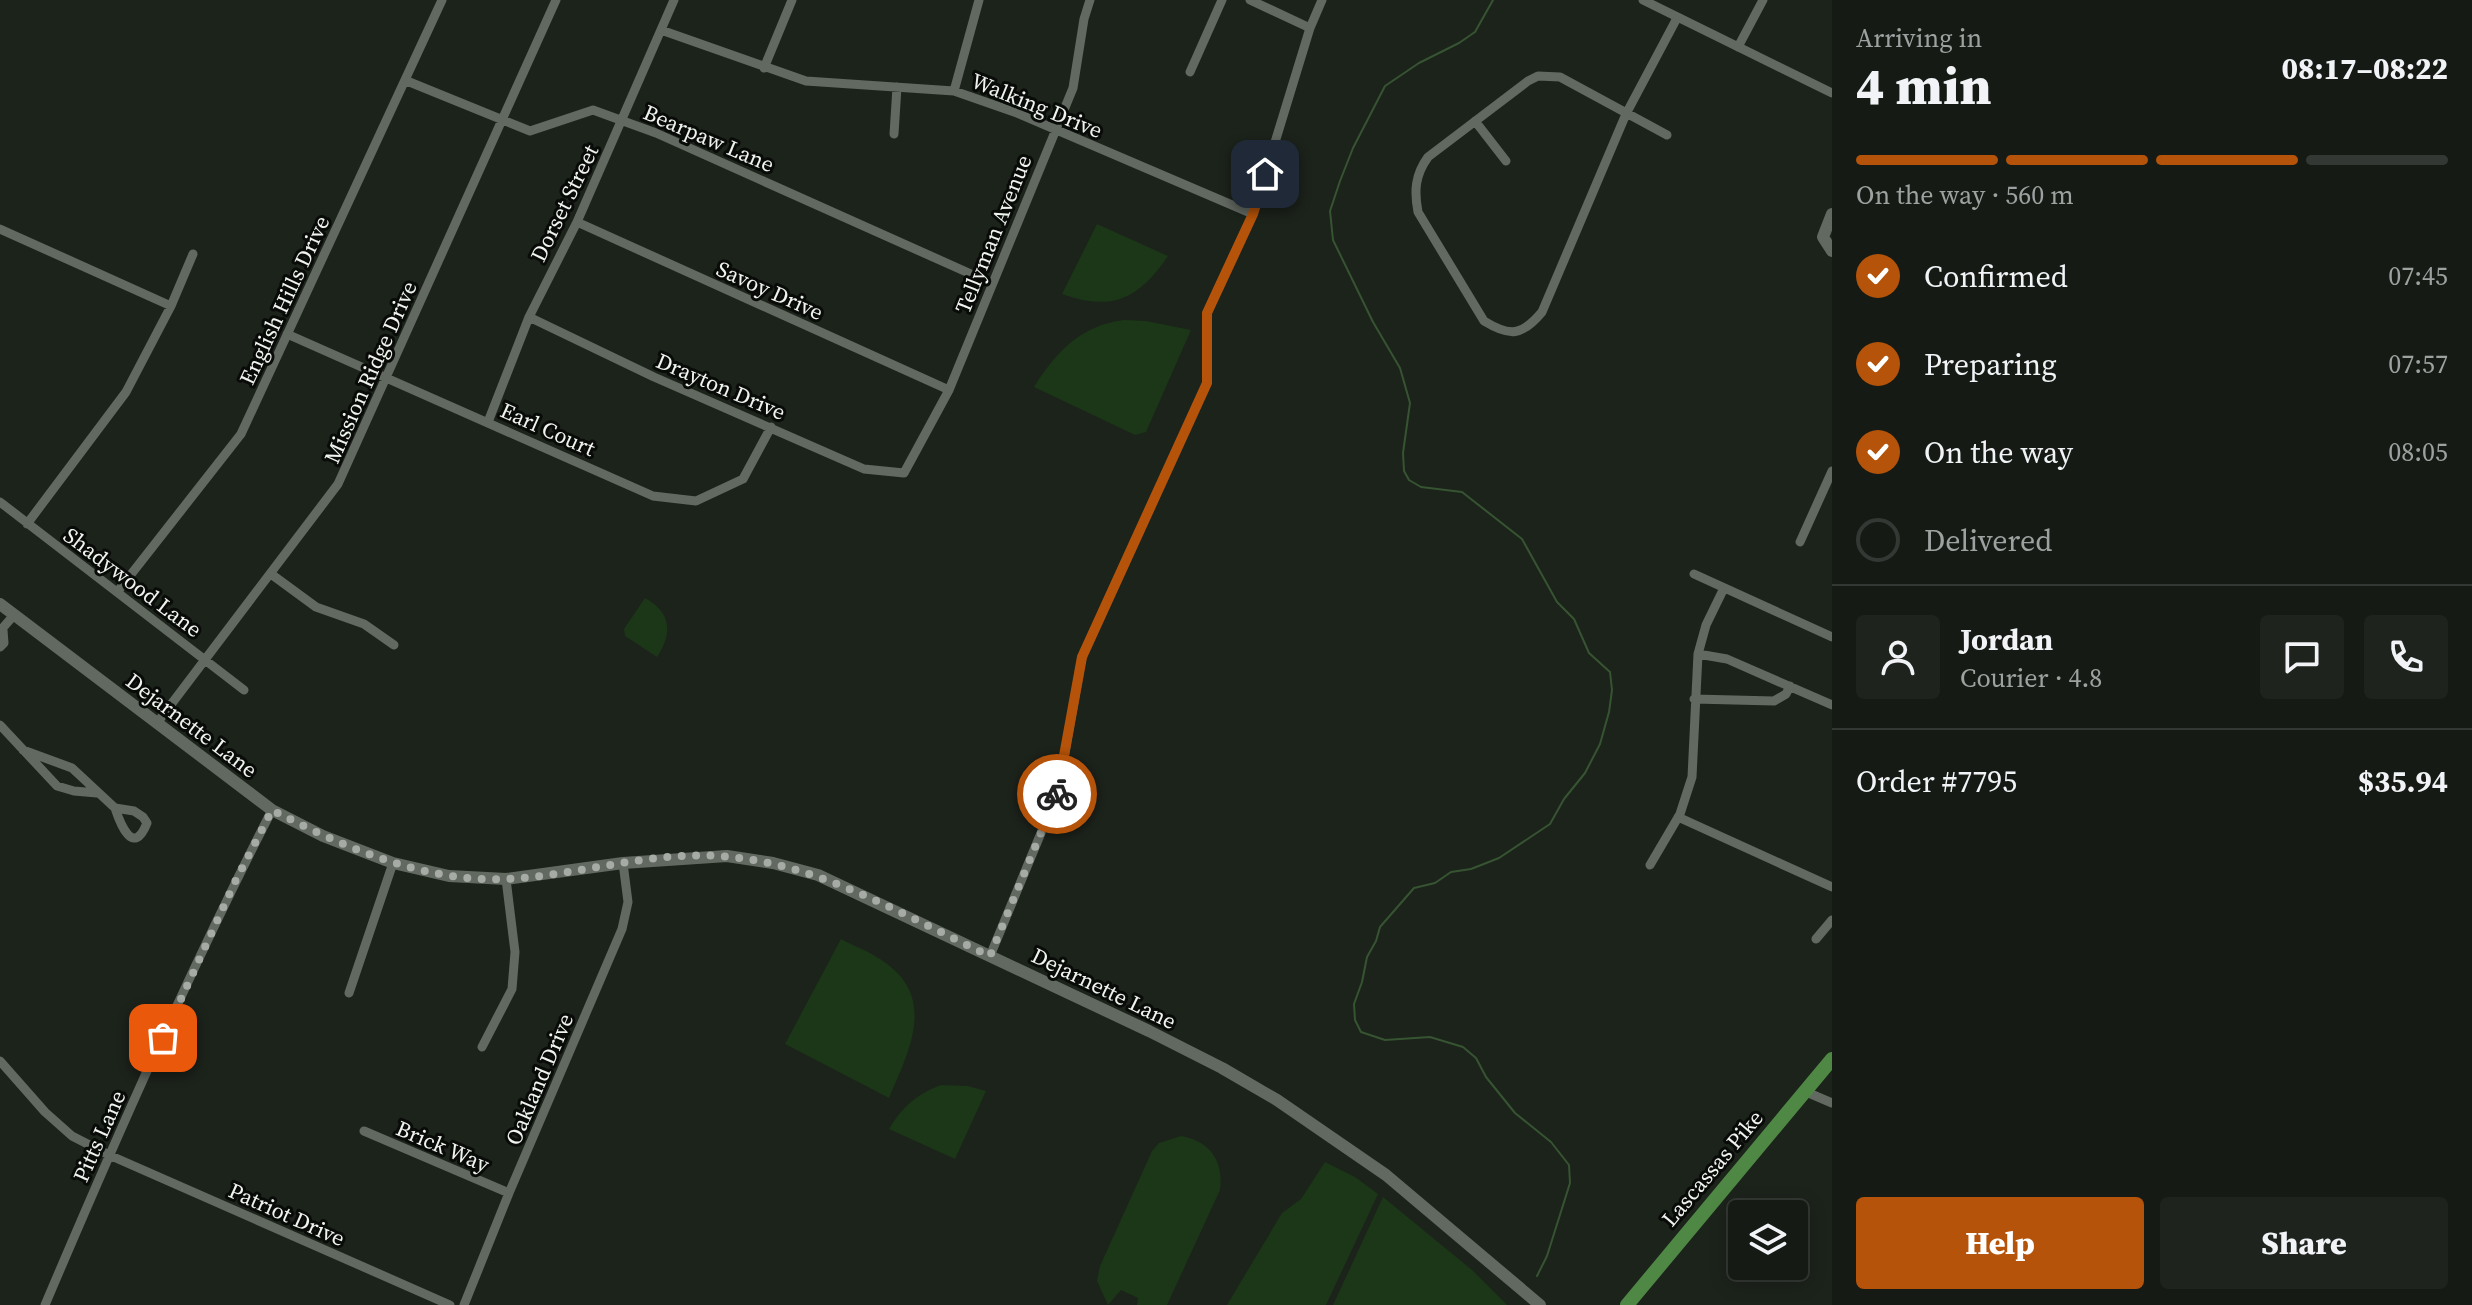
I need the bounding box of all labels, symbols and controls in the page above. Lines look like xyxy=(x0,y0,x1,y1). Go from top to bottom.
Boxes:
text: Arriving in xyxy=(1856,20,1982,56)
text: 08:17–08:22 xyxy=(2281,48,2448,89)
text: 4 min xyxy=(1856,50,1992,121)
street label: Walking Drive xyxy=(967,65,1107,145)
street label: Bearpaw Lane xyxy=(639,97,779,179)
street label: Dorset Street xyxy=(523,139,606,267)
pin xyxy=(1231,140,1299,208)
street label: Tellyman Avenue xyxy=(948,150,1038,318)
icon: home xyxy=(1243,152,1287,196)
text: On the way · 560 m xyxy=(1856,177,2074,213)
street label: English Hills Drive xyxy=(232,211,336,389)
street label: Savoy Drive xyxy=(712,253,828,327)
icon: check xyxy=(1856,254,1900,298)
text: Confirmed xyxy=(1924,256,2068,297)
text: 07:45 xyxy=(2388,258,2448,294)
street label: Mission Ridge Drive xyxy=(316,276,424,468)
icon: check xyxy=(1856,342,1900,386)
text: Preparing xyxy=(1924,344,2057,385)
street label: Drayton Drive xyxy=(652,345,790,427)
text: 07:57 xyxy=(2388,346,2448,382)
street label: Earl Court xyxy=(496,395,601,463)
icon: check xyxy=(1856,430,1900,474)
text: On the way xyxy=(1924,432,2073,473)
text: 08:05 xyxy=(2388,434,2448,470)
street label: Shadywood Lane xyxy=(58,520,208,644)
text: Delivered xyxy=(1924,520,2052,561)
button: person xyxy=(1856,615,1940,699)
button: chat xyxy=(2260,615,2344,699)
button: phone xyxy=(2364,615,2448,699)
text: Jordan xyxy=(1960,619,2053,660)
text: Courier · 4.8 xyxy=(1960,660,2102,696)
street label: Dejarnette Lane xyxy=(120,666,264,784)
courier xyxy=(1017,754,1097,834)
text: Order #7795 xyxy=(1856,761,2017,802)
text: $35.94 xyxy=(2358,761,2448,802)
icon: bike xyxy=(1035,772,1079,816)
street label: Dejarnette Lane xyxy=(1027,940,1181,1036)
pin xyxy=(129,1004,197,1072)
street label: Oakland Drive xyxy=(498,1009,580,1149)
icon: bag xyxy=(141,1016,185,1060)
street label: Pitts Lane xyxy=(65,1085,133,1187)
street label: Lascassas Pike xyxy=(1654,1103,1770,1233)
street label: Brick Way xyxy=(392,1113,495,1179)
street label: Patriot Drive xyxy=(224,1175,350,1253)
button: Help xyxy=(1856,1197,2144,1289)
button: Share xyxy=(2160,1197,2448,1289)
map controls xyxy=(1728,1200,1808,1280)
button: layers xyxy=(1728,1200,1808,1280)

